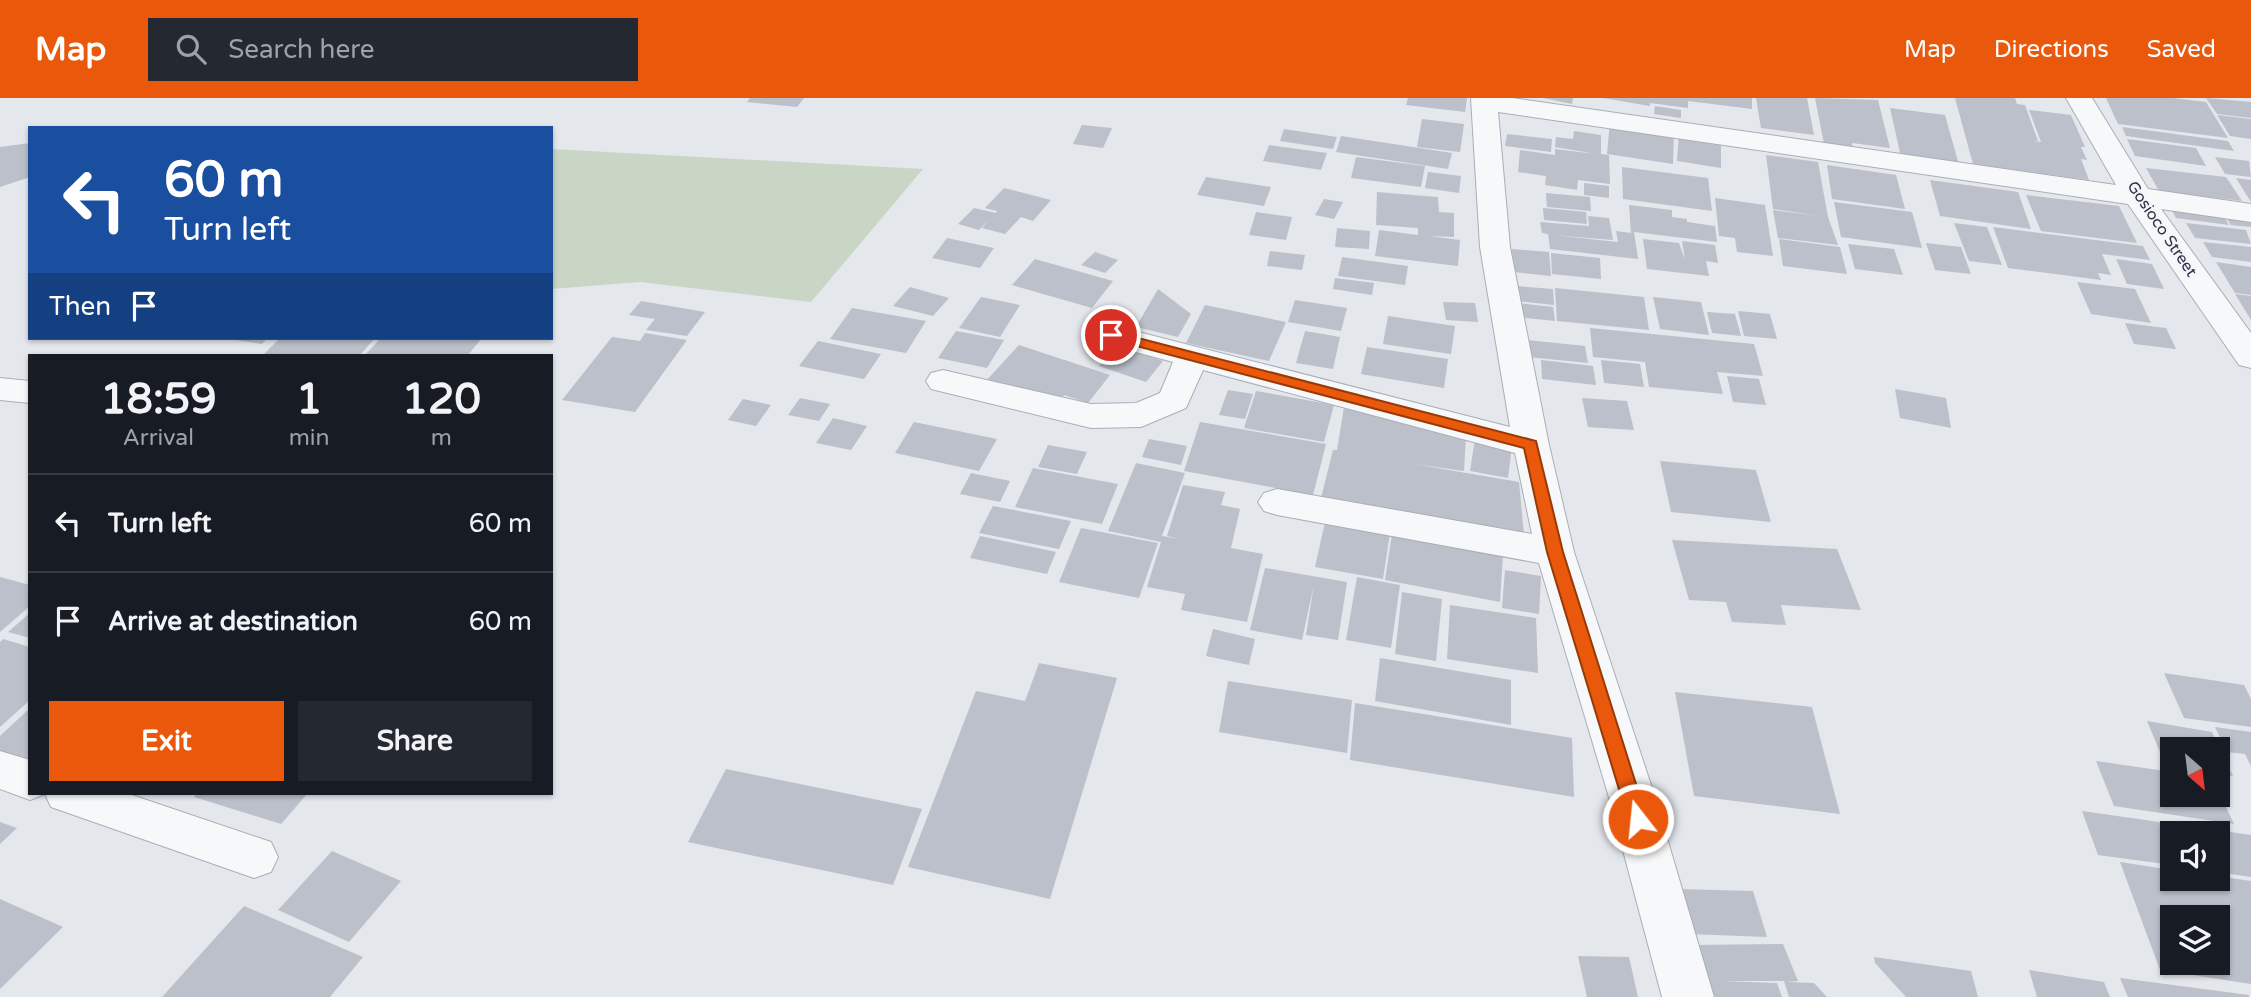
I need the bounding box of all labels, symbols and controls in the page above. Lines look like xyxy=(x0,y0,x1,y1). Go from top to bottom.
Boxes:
search box xyxy=(148,18,638,81)
text: Map xyxy=(35,30,106,69)
icon: search xyxy=(172,30,210,68)
text: Search here xyxy=(228,34,374,65)
text: Map xyxy=(1904,35,1956,64)
text: Directions xyxy=(1994,35,2109,64)
text: Saved xyxy=(2147,35,2216,64)
text: 60 m xyxy=(164,151,283,210)
icon: left xyxy=(49,154,140,245)
street label: Gosioco Street xyxy=(2123,177,2201,281)
text: Turn left xyxy=(164,211,291,249)
icon: arrive xyxy=(125,287,163,325)
text: Then xyxy=(49,291,111,322)
pin xyxy=(1081,305,1141,365)
icon: arrive xyxy=(1092,316,1130,354)
text: 18:59 xyxy=(100,374,217,425)
text: 1 xyxy=(296,374,322,425)
text: 120 xyxy=(402,374,481,425)
text: Arrival xyxy=(123,424,194,452)
text: min xyxy=(289,424,330,452)
text: m xyxy=(431,424,452,452)
icon: left xyxy=(49,504,87,542)
text: Turn left xyxy=(108,508,211,539)
text: 60 m xyxy=(469,508,532,539)
icon: arrive xyxy=(49,602,87,640)
text: Arrive at destination xyxy=(108,606,358,637)
text: 60 m xyxy=(469,606,532,637)
button: Exit xyxy=(49,701,284,781)
button: Share xyxy=(298,701,532,781)
north arrow xyxy=(2160,737,2230,807)
map controls xyxy=(2160,737,2230,975)
position arrow xyxy=(1601,782,1675,856)
button: sound xyxy=(2160,821,2230,891)
button: layers xyxy=(2160,905,2230,975)

